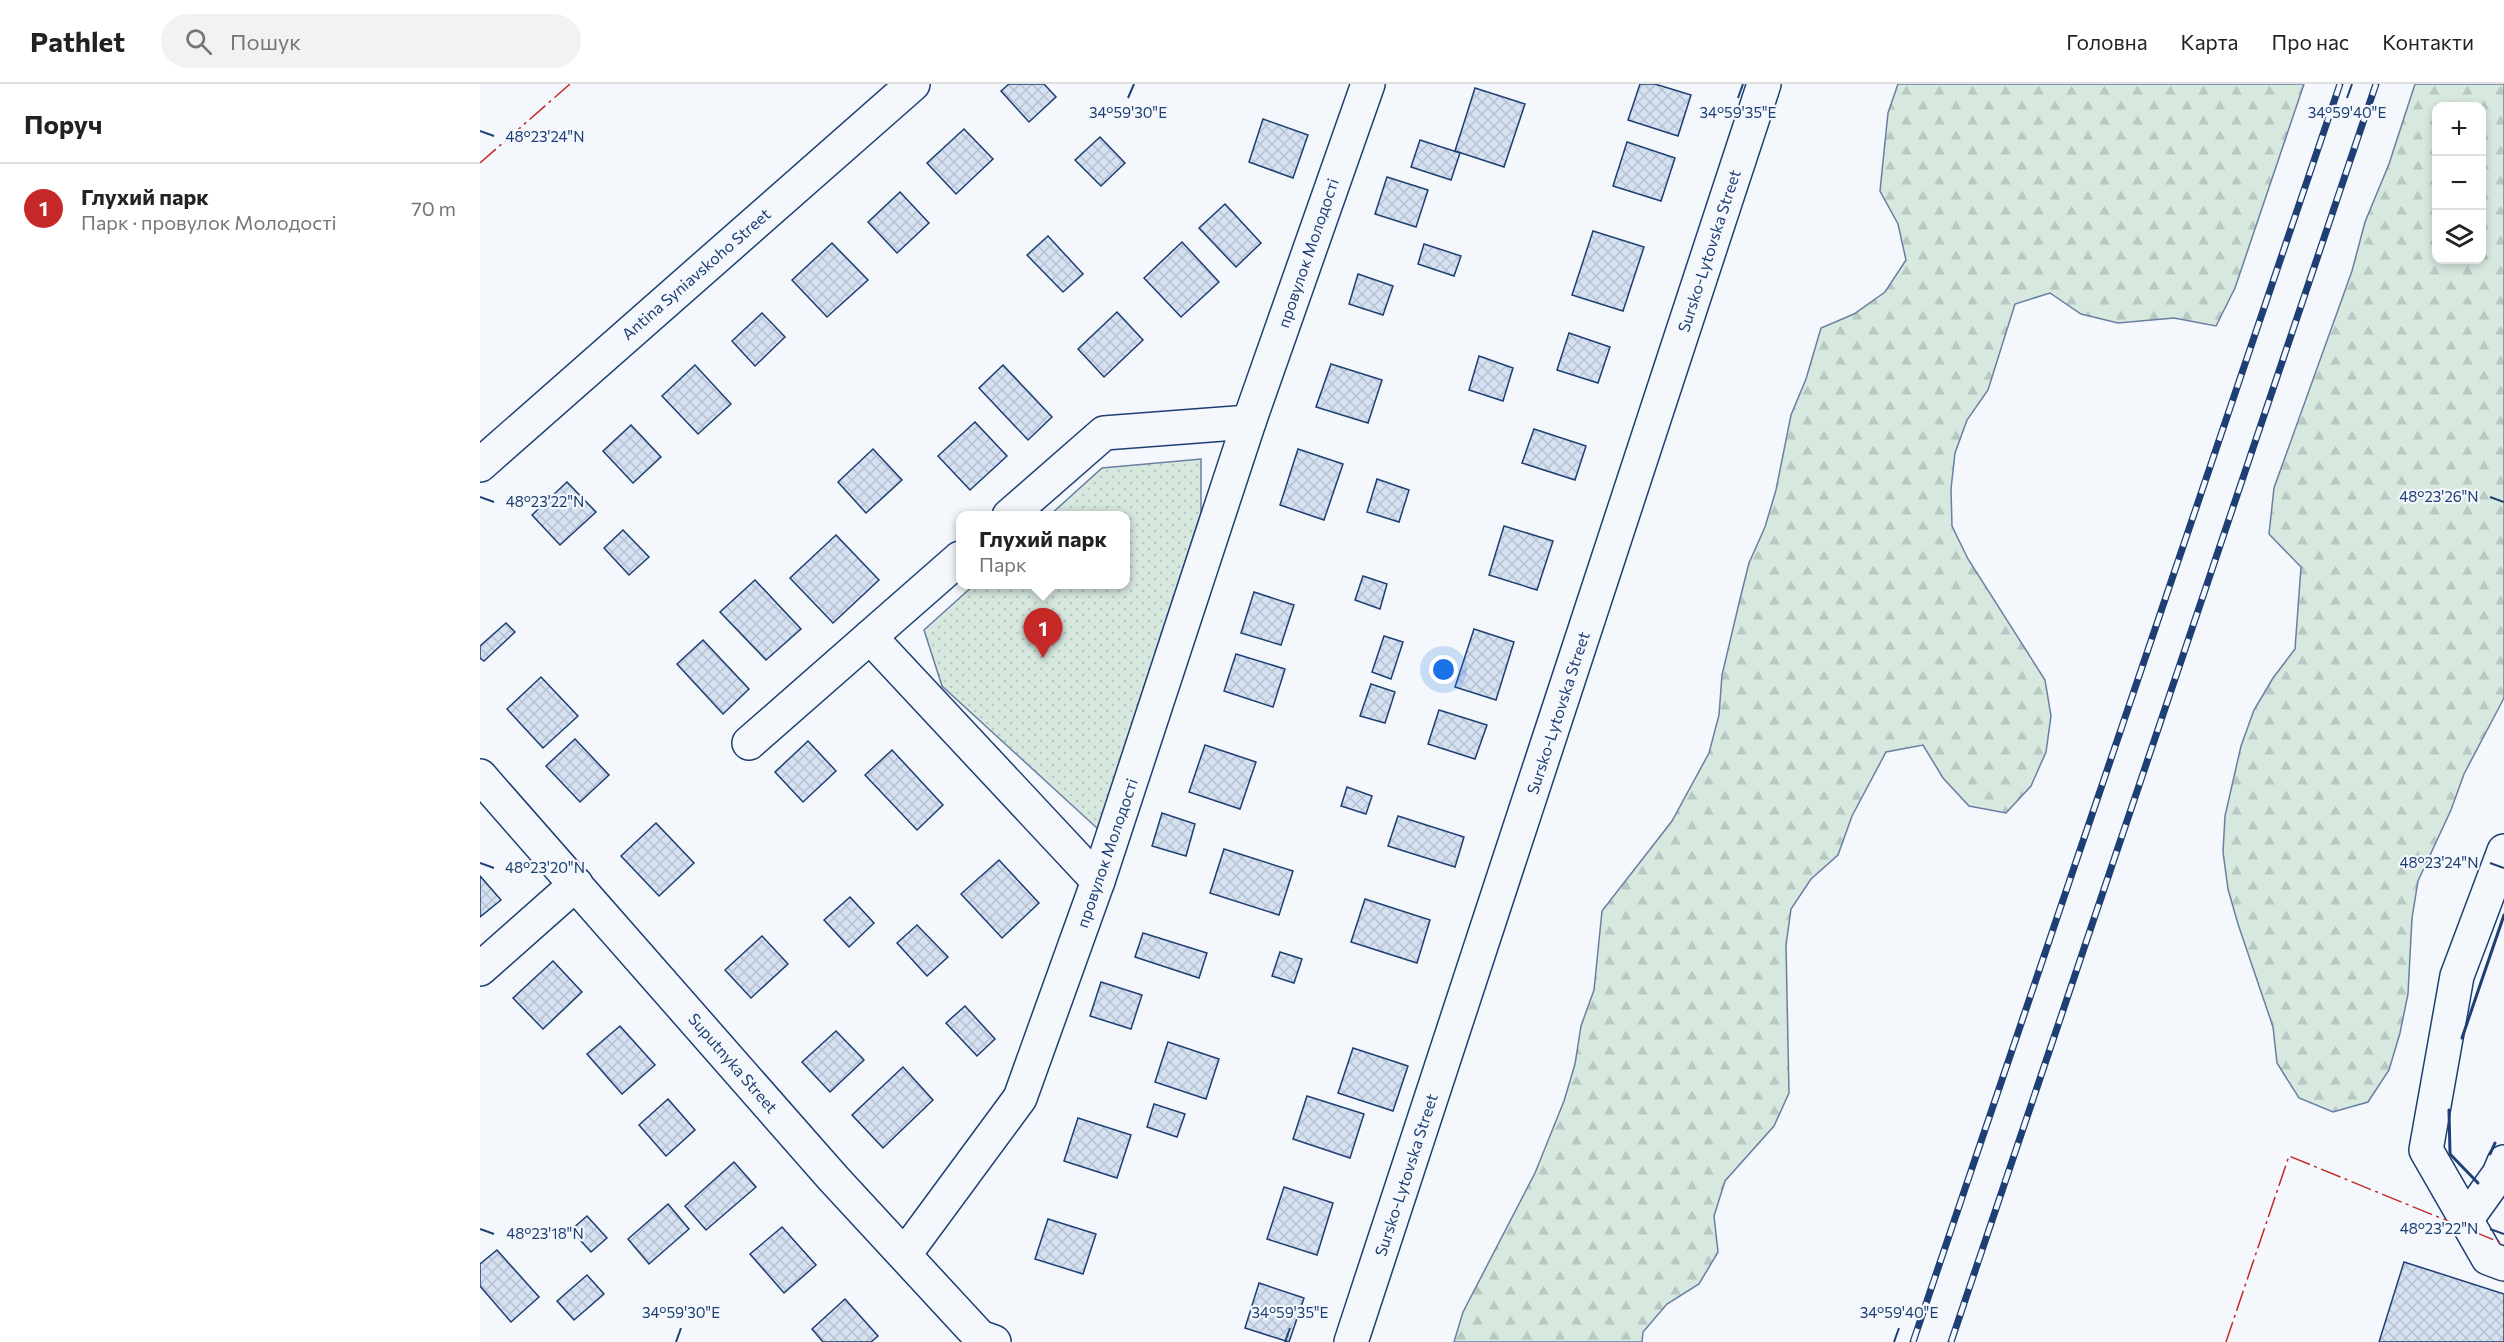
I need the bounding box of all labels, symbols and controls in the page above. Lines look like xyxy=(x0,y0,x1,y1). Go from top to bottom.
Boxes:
search box xyxy=(161,14,581,68)
text: Pathlet xyxy=(30,24,125,58)
icon: search xyxy=(182,25,215,58)
text: Пошук xyxy=(230,28,301,55)
text: Головна xyxy=(2066,29,2148,54)
text: Карта xyxy=(2181,29,2238,54)
text: Про нас xyxy=(2271,29,2349,54)
text: Контакти xyxy=(2382,29,2474,54)
map controls xyxy=(2432,102,2486,264)
button: + xyxy=(2432,102,2486,156)
text: 34°59'30"E xyxy=(1089,103,1167,121)
text: 34°59'35"E xyxy=(1700,103,1777,121)
text: 34°59'40"E xyxy=(2308,103,2386,121)
text: Поруч xyxy=(24,108,102,139)
text: 48°23'24"N xyxy=(506,127,584,145)
button: − xyxy=(2432,156,2486,210)
street label: Sursko-Lytovska Street xyxy=(1673,167,1744,335)
street label: провулок Молодості xyxy=(1273,176,1342,330)
text: Глухий парк xyxy=(81,183,209,210)
text: 1 xyxy=(39,196,48,220)
text: 70 m xyxy=(411,196,456,220)
street label: Antina Syniavskoho Street xyxy=(618,204,774,343)
text: Парк · провулок Молодості xyxy=(81,210,337,234)
button: layers xyxy=(2432,210,2486,264)
text: 48°23'26"N xyxy=(2399,487,2479,505)
text: 48°23'22"N xyxy=(506,492,584,510)
popup xyxy=(956,511,1130,589)
text: Глухий парк xyxy=(979,525,1107,552)
text: Парк xyxy=(979,552,1027,576)
pin: 1 xyxy=(1024,608,1062,658)
street label: Sursko-Lytovska Street xyxy=(1522,629,1593,797)
your location xyxy=(1429,655,1458,684)
street label: провулок Молодості xyxy=(1072,776,1141,930)
text: 48°23'24"N xyxy=(2400,853,2478,871)
text: 48°23'20"N xyxy=(505,858,585,876)
street label: Suputnyka Street xyxy=(685,1009,782,1117)
street label: Sursko-Lytovska Street xyxy=(1370,1091,1441,1259)
text: 48°23'22"N xyxy=(2400,1219,2478,1237)
text: 48°23'18"N xyxy=(506,1224,584,1242)
text: 34°59'30"E xyxy=(642,1303,720,1321)
text: 34°59'35"E xyxy=(1252,1303,1329,1321)
text: 34°59'40"E xyxy=(1860,1303,1938,1321)

